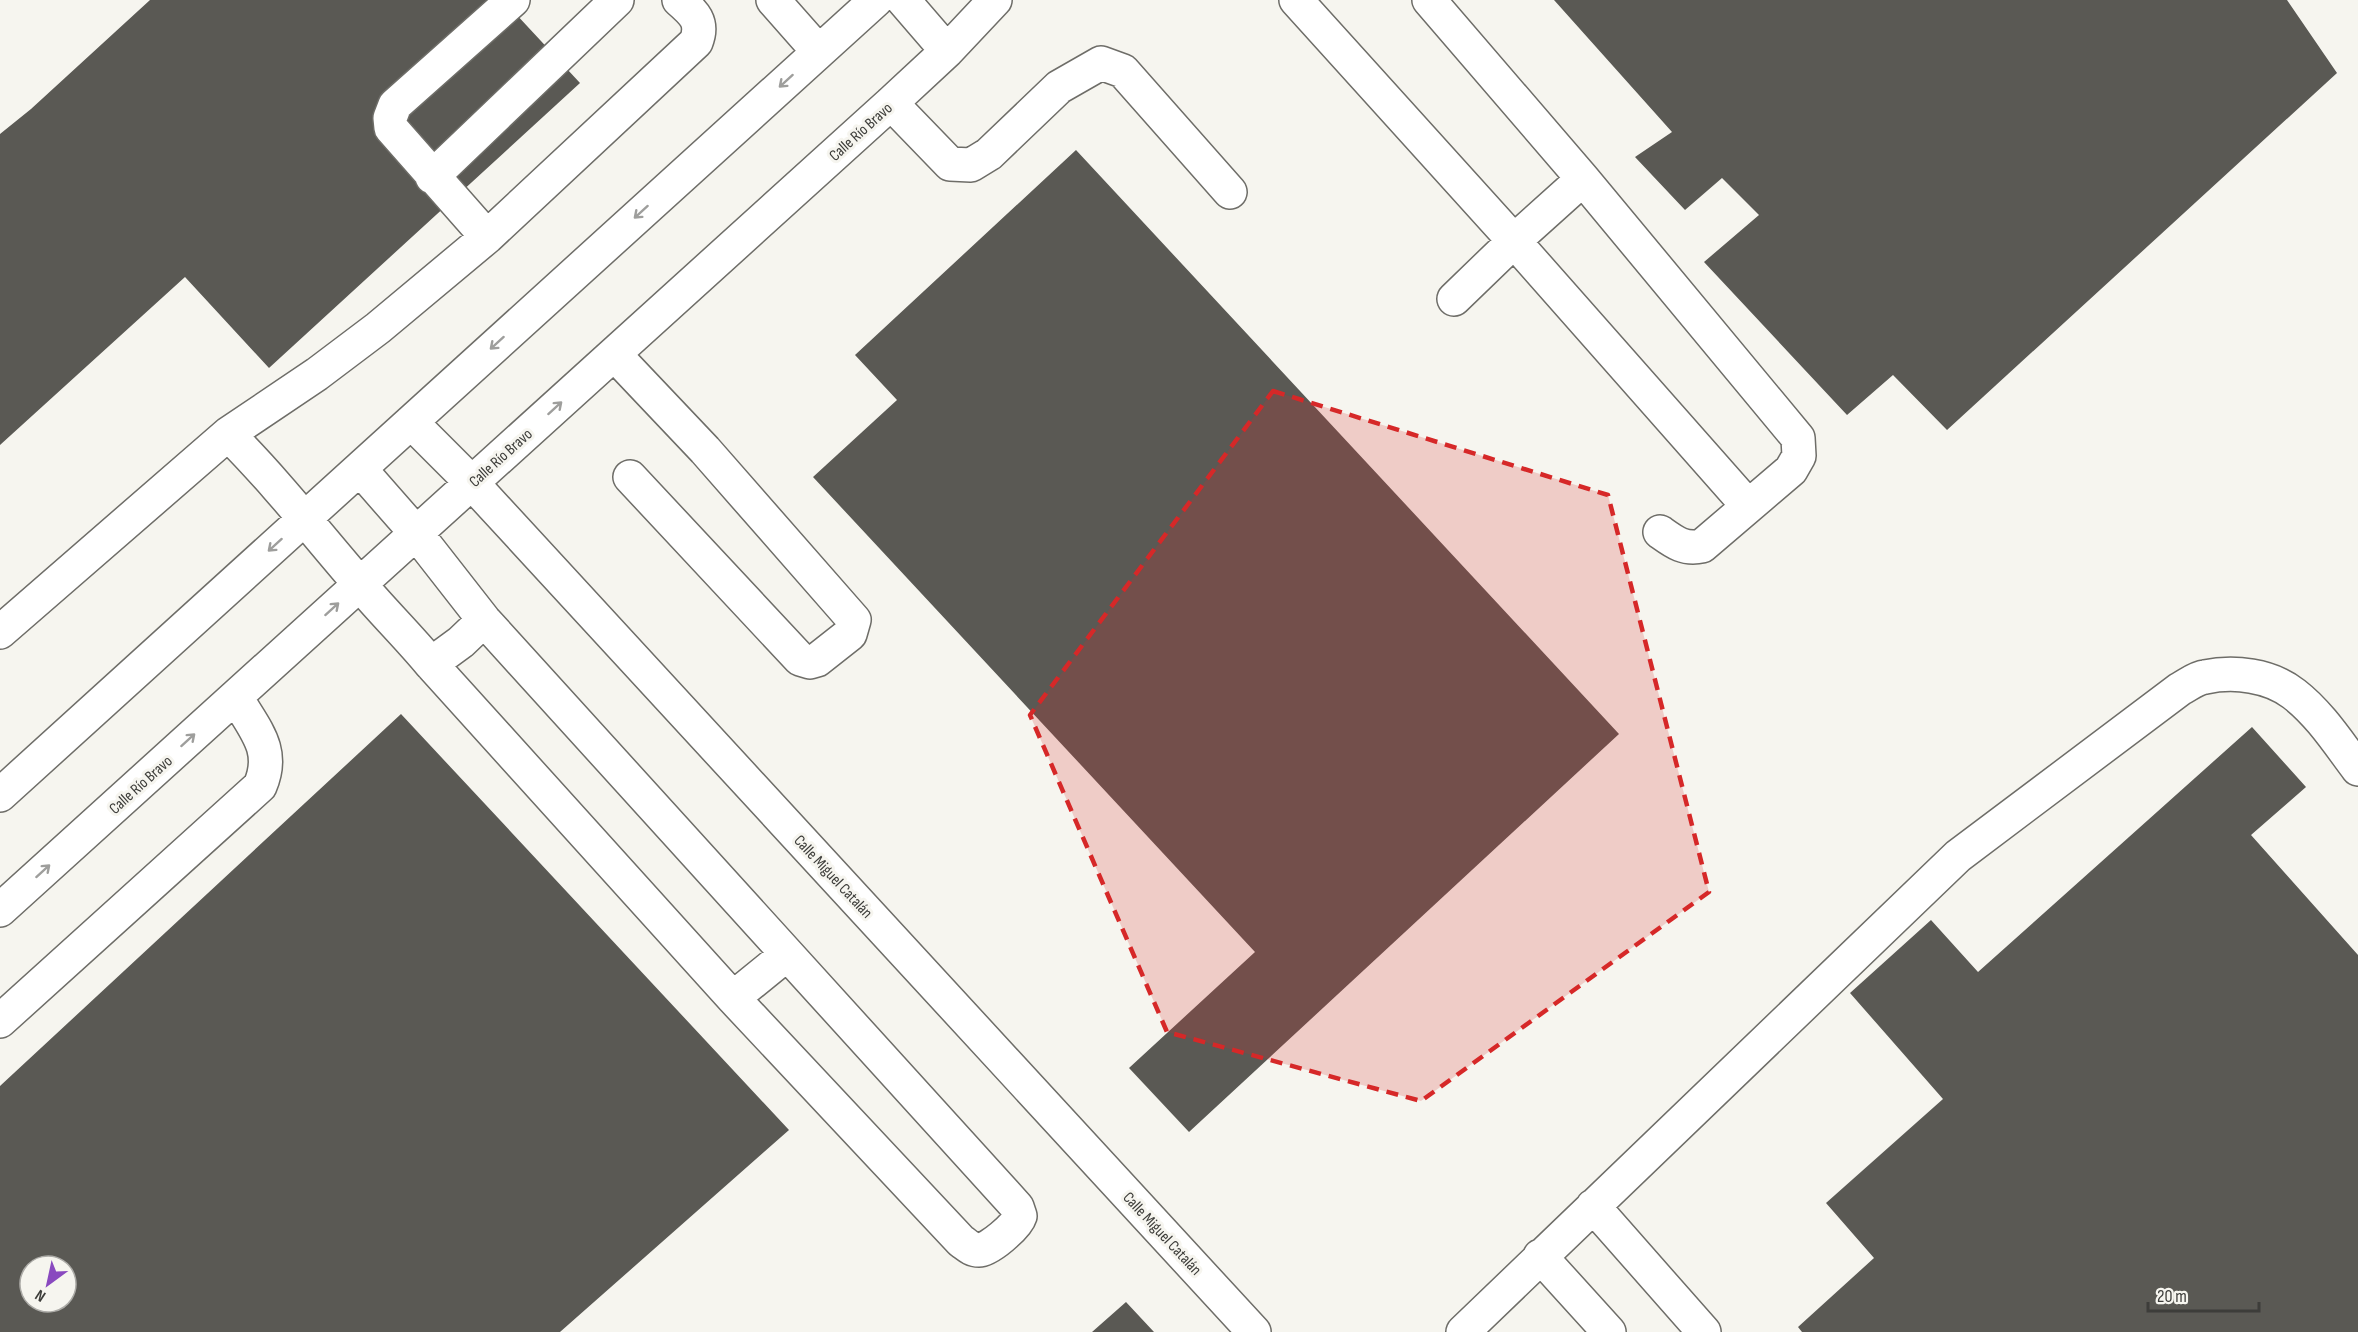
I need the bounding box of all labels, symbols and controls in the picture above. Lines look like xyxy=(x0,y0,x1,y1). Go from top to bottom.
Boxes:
one-way arrow xyxy=(778,74,793,88)
street label: Calle Río Bravo xyxy=(826,99,896,165)
one-way arrow xyxy=(634,205,649,219)
one-way arrow xyxy=(490,336,505,350)
one-way arrow xyxy=(547,401,562,415)
street label: Calle Río Bravo xyxy=(466,425,536,491)
one-way arrow xyxy=(268,538,283,552)
one-way arrow xyxy=(325,602,340,616)
one-way arrow xyxy=(180,733,195,747)
street label: Calle Río Bravo xyxy=(106,752,176,818)
street label: Calle Miguel Catalán xyxy=(790,832,876,923)
one-way arrow xyxy=(36,864,51,878)
street label: Calle Miguel Catalán xyxy=(1119,1189,1205,1280)
north arrow xyxy=(18,1254,78,1314)
scale bar xyxy=(2148,1275,2259,1313)
text: N xyxy=(32,1285,49,1306)
text: 20 m xyxy=(2157,1286,2187,1307)

